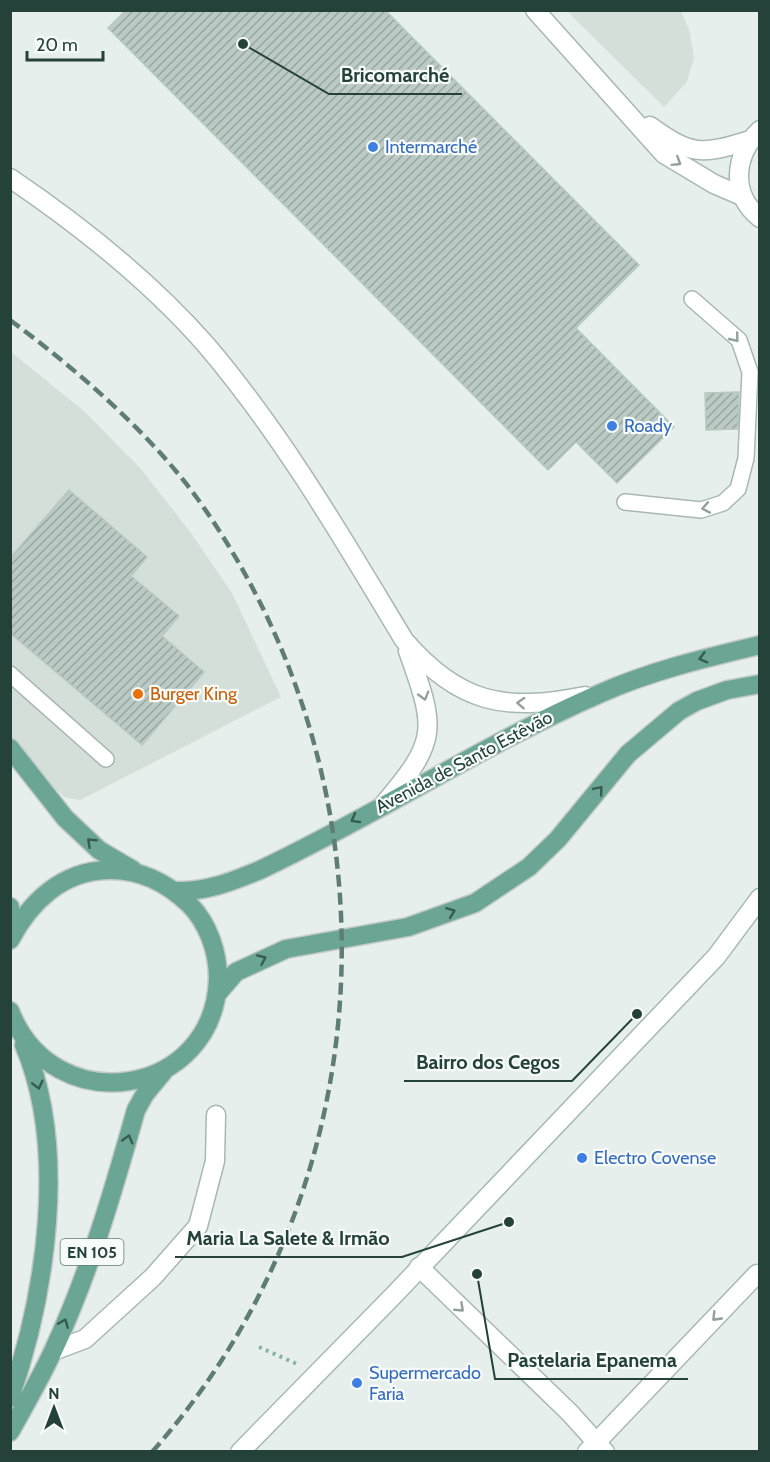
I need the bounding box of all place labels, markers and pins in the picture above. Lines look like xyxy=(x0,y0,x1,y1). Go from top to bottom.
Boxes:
callout: Bricomarché xyxy=(329,56,462,94)
place label: Intermarché xyxy=(385,136,477,158)
marker: Intermarché xyxy=(366,140,380,154)
place label: Roady xyxy=(624,415,672,437)
marker: Roady xyxy=(605,419,619,433)
place label: Burger King xyxy=(150,683,238,705)
marker: Burger King xyxy=(131,687,145,701)
callout: Bairro dos Cegos xyxy=(404,1043,572,1081)
place label: Electro Covense xyxy=(594,1147,716,1169)
marker: Electro Covense xyxy=(575,1151,589,1165)
callout: Maria La Salete & Irmão xyxy=(175,1219,402,1257)
callout: Pastelaria Epanema xyxy=(495,1341,688,1379)
place label: Supermercado Faria xyxy=(369,1362,481,1405)
marker: Supermercado Faria xyxy=(350,1376,364,1390)

